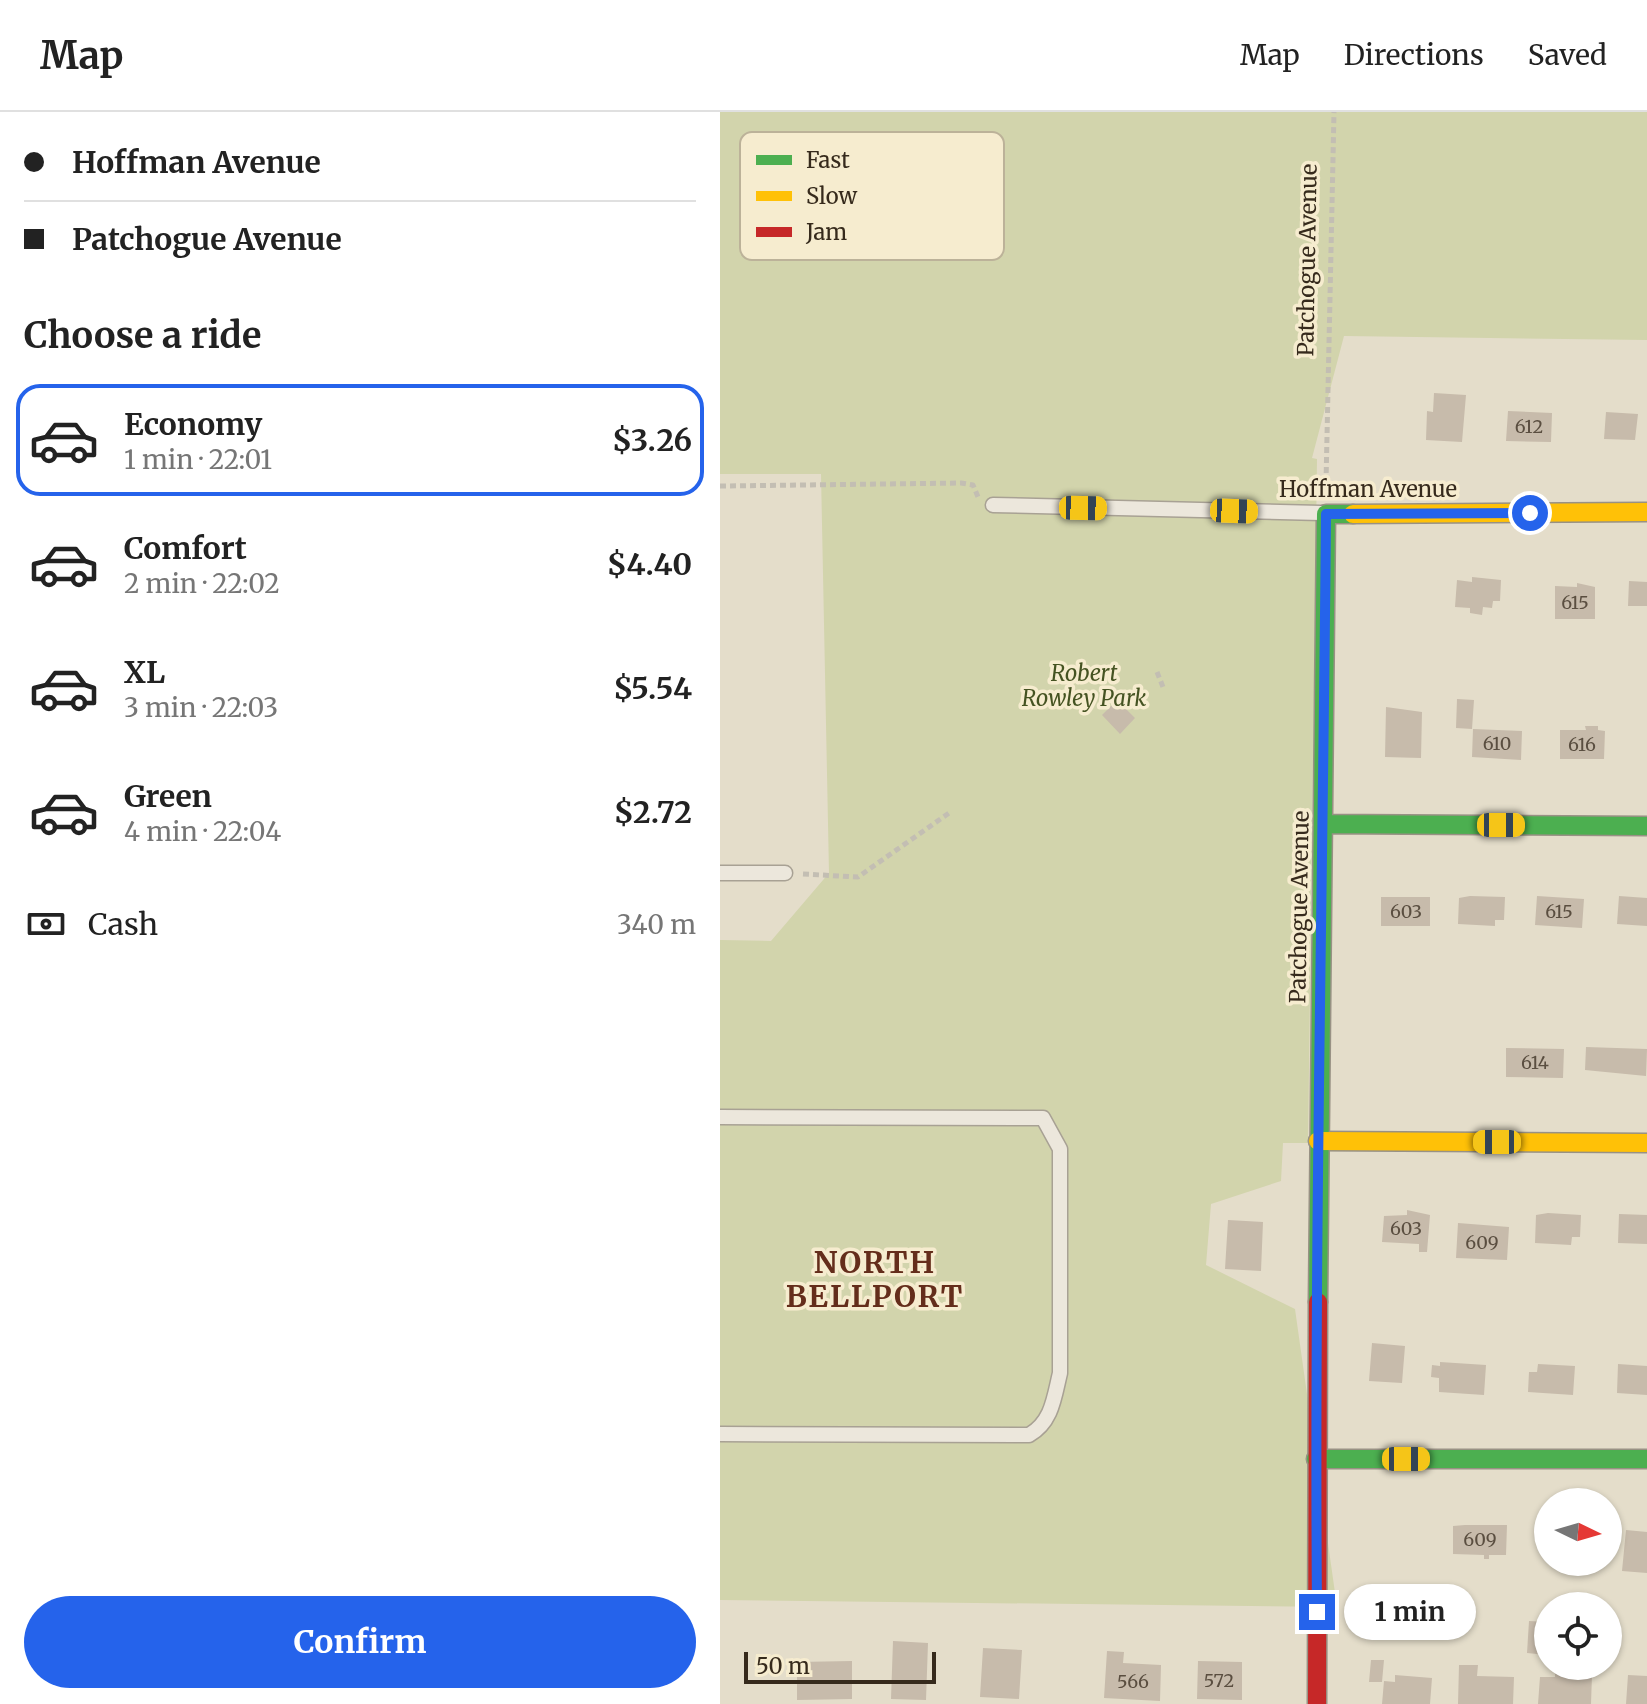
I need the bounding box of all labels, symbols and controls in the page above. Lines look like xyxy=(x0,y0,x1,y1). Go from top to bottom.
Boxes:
text: Map xyxy=(40,32,124,79)
text: Map xyxy=(1240,37,1300,73)
text: Directions xyxy=(1344,37,1484,73)
text: Saved xyxy=(1528,37,1607,73)
legend xyxy=(740,132,1004,260)
text: Hoffman Avenue xyxy=(72,143,321,181)
text: Fast xyxy=(806,146,850,174)
street label: Patchogue Avenue xyxy=(1291,163,1323,357)
text: Slow xyxy=(806,182,857,210)
text: Jam xyxy=(805,218,847,246)
text: Patchogue Avenue xyxy=(72,220,342,258)
text: Choose a ride xyxy=(24,313,261,358)
icon: car xyxy=(28,404,100,476)
text: Economy xyxy=(124,405,262,443)
house number: 612 xyxy=(1515,415,1543,438)
text: $3.26 xyxy=(612,421,692,459)
text: 1 min · 22:01 xyxy=(124,443,272,476)
street label: Hoffman Avenue xyxy=(1279,475,1457,503)
route start xyxy=(1512,495,1548,531)
car xyxy=(1059,496,1107,520)
car xyxy=(1210,498,1258,524)
icon: car xyxy=(28,528,100,600)
text: Comfort xyxy=(124,529,247,567)
text: $4.40 xyxy=(607,545,692,583)
text: 2 min · 22:02 xyxy=(124,567,280,600)
house number: 615 xyxy=(1561,591,1589,614)
icon: car xyxy=(28,652,100,724)
text: XL xyxy=(124,653,165,691)
park label: Robert Rowley Park xyxy=(1022,659,1146,712)
text: $5.54 xyxy=(613,669,692,707)
text: 3 min · 22:03 xyxy=(124,691,278,724)
house number: 610 xyxy=(1483,732,1511,755)
house number: 616 xyxy=(1568,733,1596,756)
icon: car xyxy=(28,776,100,848)
text: Green xyxy=(124,777,212,815)
text: $2.72 xyxy=(614,793,692,831)
street label: Patchogue Avenue xyxy=(1283,810,1315,1004)
car xyxy=(1477,813,1525,837)
text: 4 min · 22:04 xyxy=(124,815,281,848)
house number: 603 xyxy=(1390,900,1422,923)
house number: 615 xyxy=(1545,900,1573,923)
icon: cash xyxy=(24,902,68,946)
text: Cash xyxy=(88,905,158,943)
text: 340 m xyxy=(617,908,696,941)
house number: 614 xyxy=(1521,1051,1549,1074)
car xyxy=(1473,1130,1521,1154)
house number: 603 xyxy=(1390,1217,1422,1240)
house number: 609 xyxy=(1465,1231,1499,1254)
district label: NORTH BELLPORT xyxy=(786,1243,964,1315)
car xyxy=(1382,1447,1430,1471)
north arrow xyxy=(1534,1488,1622,1576)
map controls xyxy=(1534,1488,1622,1680)
house number: 609 xyxy=(1463,1528,1497,1551)
callout: 1 min xyxy=(1345,1584,1477,1640)
button: locate xyxy=(1534,1592,1622,1680)
route end xyxy=(1299,1594,1335,1630)
text: 1 min xyxy=(1375,1595,1445,1628)
button: Confirm xyxy=(24,1596,696,1688)
scale bar xyxy=(744,1648,936,1684)
text: 50 m xyxy=(756,1652,810,1680)
house number: 572 xyxy=(1204,1669,1234,1692)
house number: 566 xyxy=(1117,1670,1149,1693)

